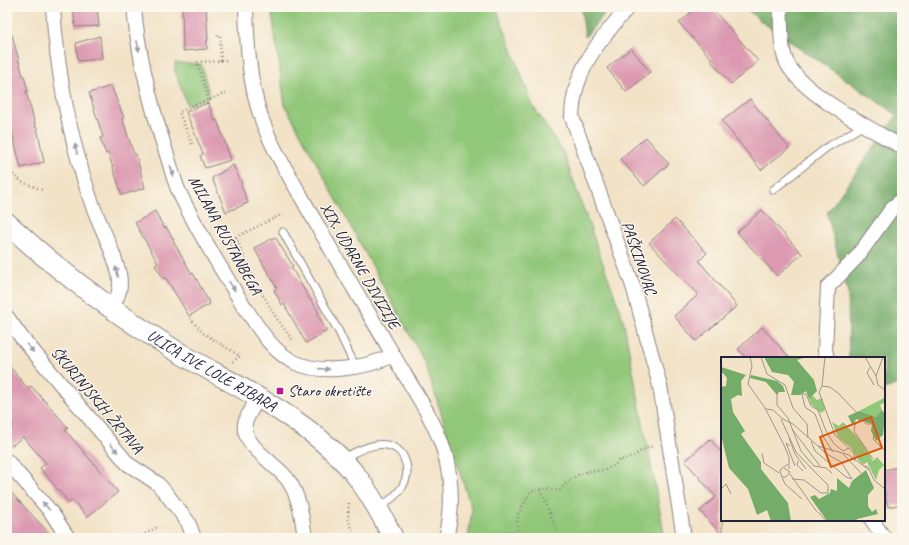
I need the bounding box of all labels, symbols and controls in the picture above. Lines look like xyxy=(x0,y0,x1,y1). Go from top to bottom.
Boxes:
one-way arrow xyxy=(135,40,141,52)
one-way arrow xyxy=(73,143,79,155)
one-way arrow xyxy=(170,165,176,177)
street label: MILANA RUSTANBEGA xyxy=(184,172,267,299)
street label: XIX. UDARNE DIVIZIJE xyxy=(316,199,406,335)
street label: PAŠKINOVAC xyxy=(617,219,661,299)
one-way arrow xyxy=(114,266,120,278)
one-way arrow xyxy=(228,280,235,292)
street label: ULICA IVE LOLE RIBARA xyxy=(143,325,281,416)
one-way arrow xyxy=(26,343,35,353)
street label: ŠKURINJSKIH ŽRTAVA xyxy=(46,343,148,458)
inset map xyxy=(721,357,885,521)
one-way arrow xyxy=(318,365,330,372)
place label: Staro okretište xyxy=(288,381,372,401)
marker: Staro okretište xyxy=(275,386,285,396)
one-way arrow xyxy=(109,442,118,453)
one-way arrow xyxy=(41,501,51,511)

